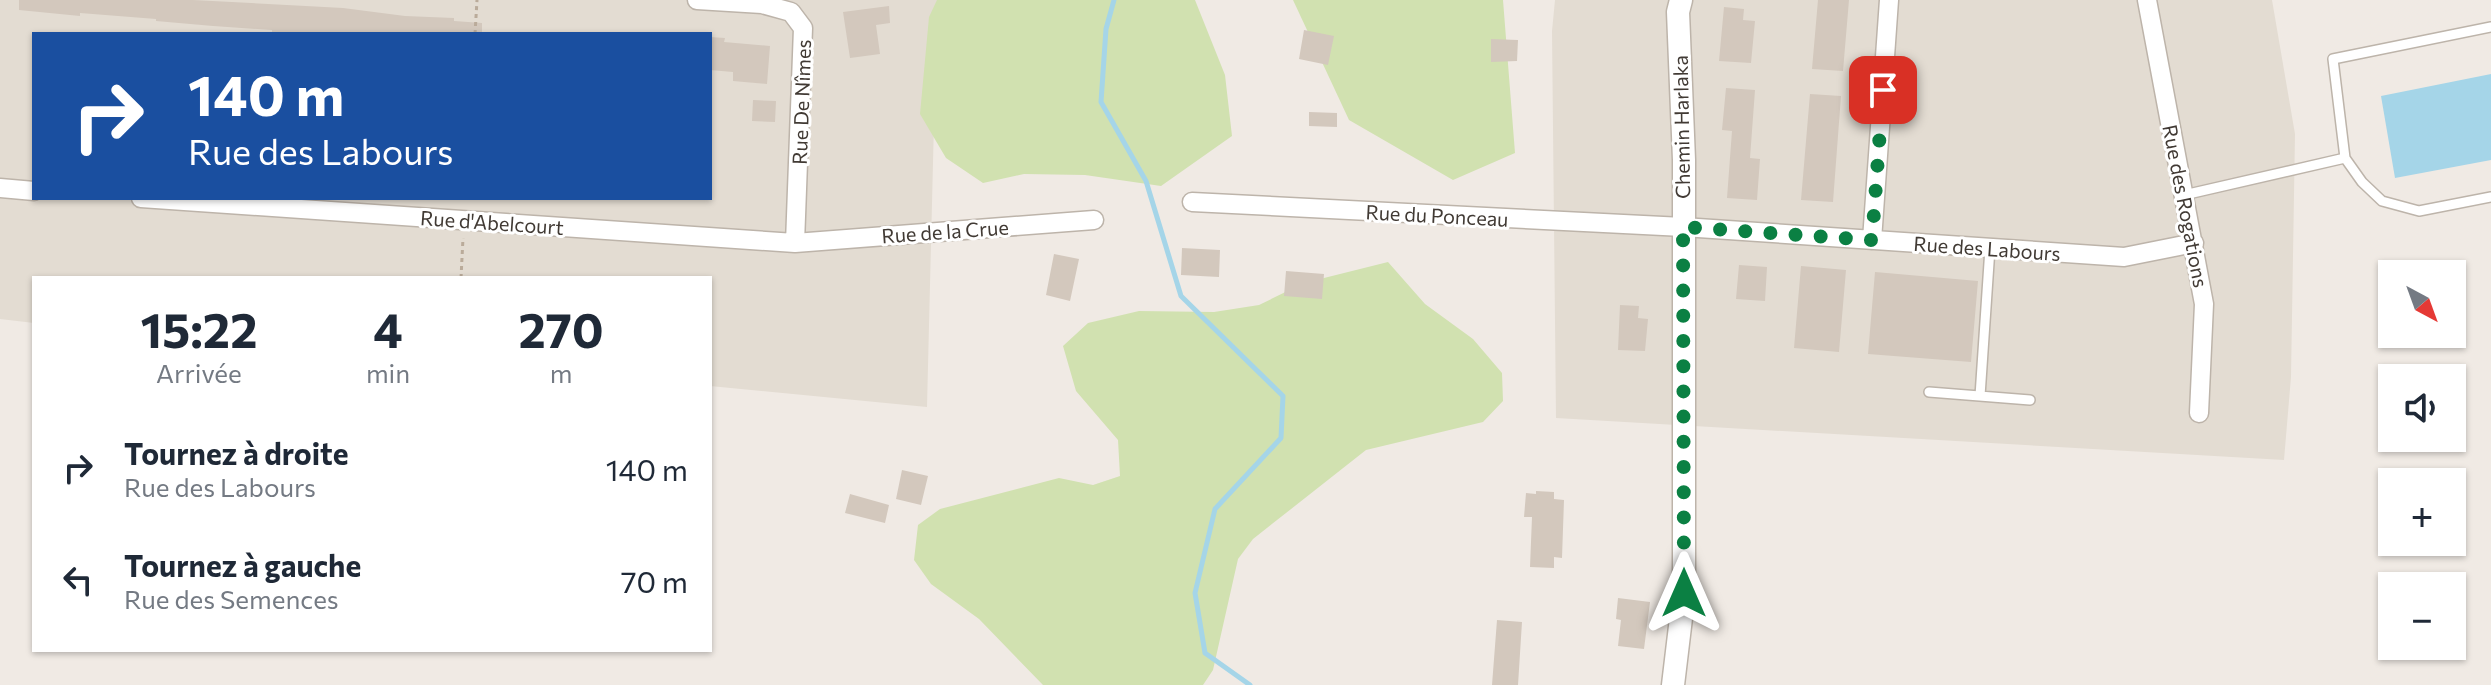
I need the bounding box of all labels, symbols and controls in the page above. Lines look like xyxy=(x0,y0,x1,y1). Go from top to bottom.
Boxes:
street label: Rue De Nîmes xyxy=(787,39,815,165)
street label: Chemin Harlaka xyxy=(1668,55,1694,199)
pin xyxy=(1849,56,1917,124)
text: 140 m xyxy=(188,59,344,128)
icon: right xyxy=(56,64,160,168)
icon: arrive xyxy=(1861,68,1905,112)
street label: Rue des Rogations xyxy=(2158,122,2214,290)
text: Rue des Labours xyxy=(188,128,453,172)
street label: Rue du Ponceau xyxy=(1365,199,1509,231)
street label: Rue d'Abelcourt xyxy=(419,205,565,239)
street label: Rue de la Crue xyxy=(881,215,1009,247)
street label: Rue des Labours xyxy=(1913,231,2061,265)
north arrow xyxy=(2378,260,2466,348)
map controls xyxy=(2378,260,2466,660)
text: 15:22 xyxy=(140,299,257,358)
text: 4 xyxy=(373,299,403,358)
text: 270 xyxy=(519,299,604,358)
text: Arrivée xyxy=(156,357,242,388)
text: min xyxy=(366,357,410,388)
text: m xyxy=(550,357,572,388)
button: sound xyxy=(2378,364,2466,452)
text: Tournez à droite xyxy=(124,434,348,471)
icon: right xyxy=(56,446,100,490)
text: 140 m xyxy=(606,450,688,487)
button: + xyxy=(2378,468,2466,556)
text: Rue des Labours xyxy=(124,471,316,502)
text: Tournez à gauche xyxy=(124,546,361,583)
position arrow xyxy=(1642,551,1726,635)
icon: left xyxy=(56,558,100,602)
text: 70 m xyxy=(621,562,688,599)
button: − xyxy=(2378,572,2466,660)
text: Rue des Semences xyxy=(124,583,339,614)

